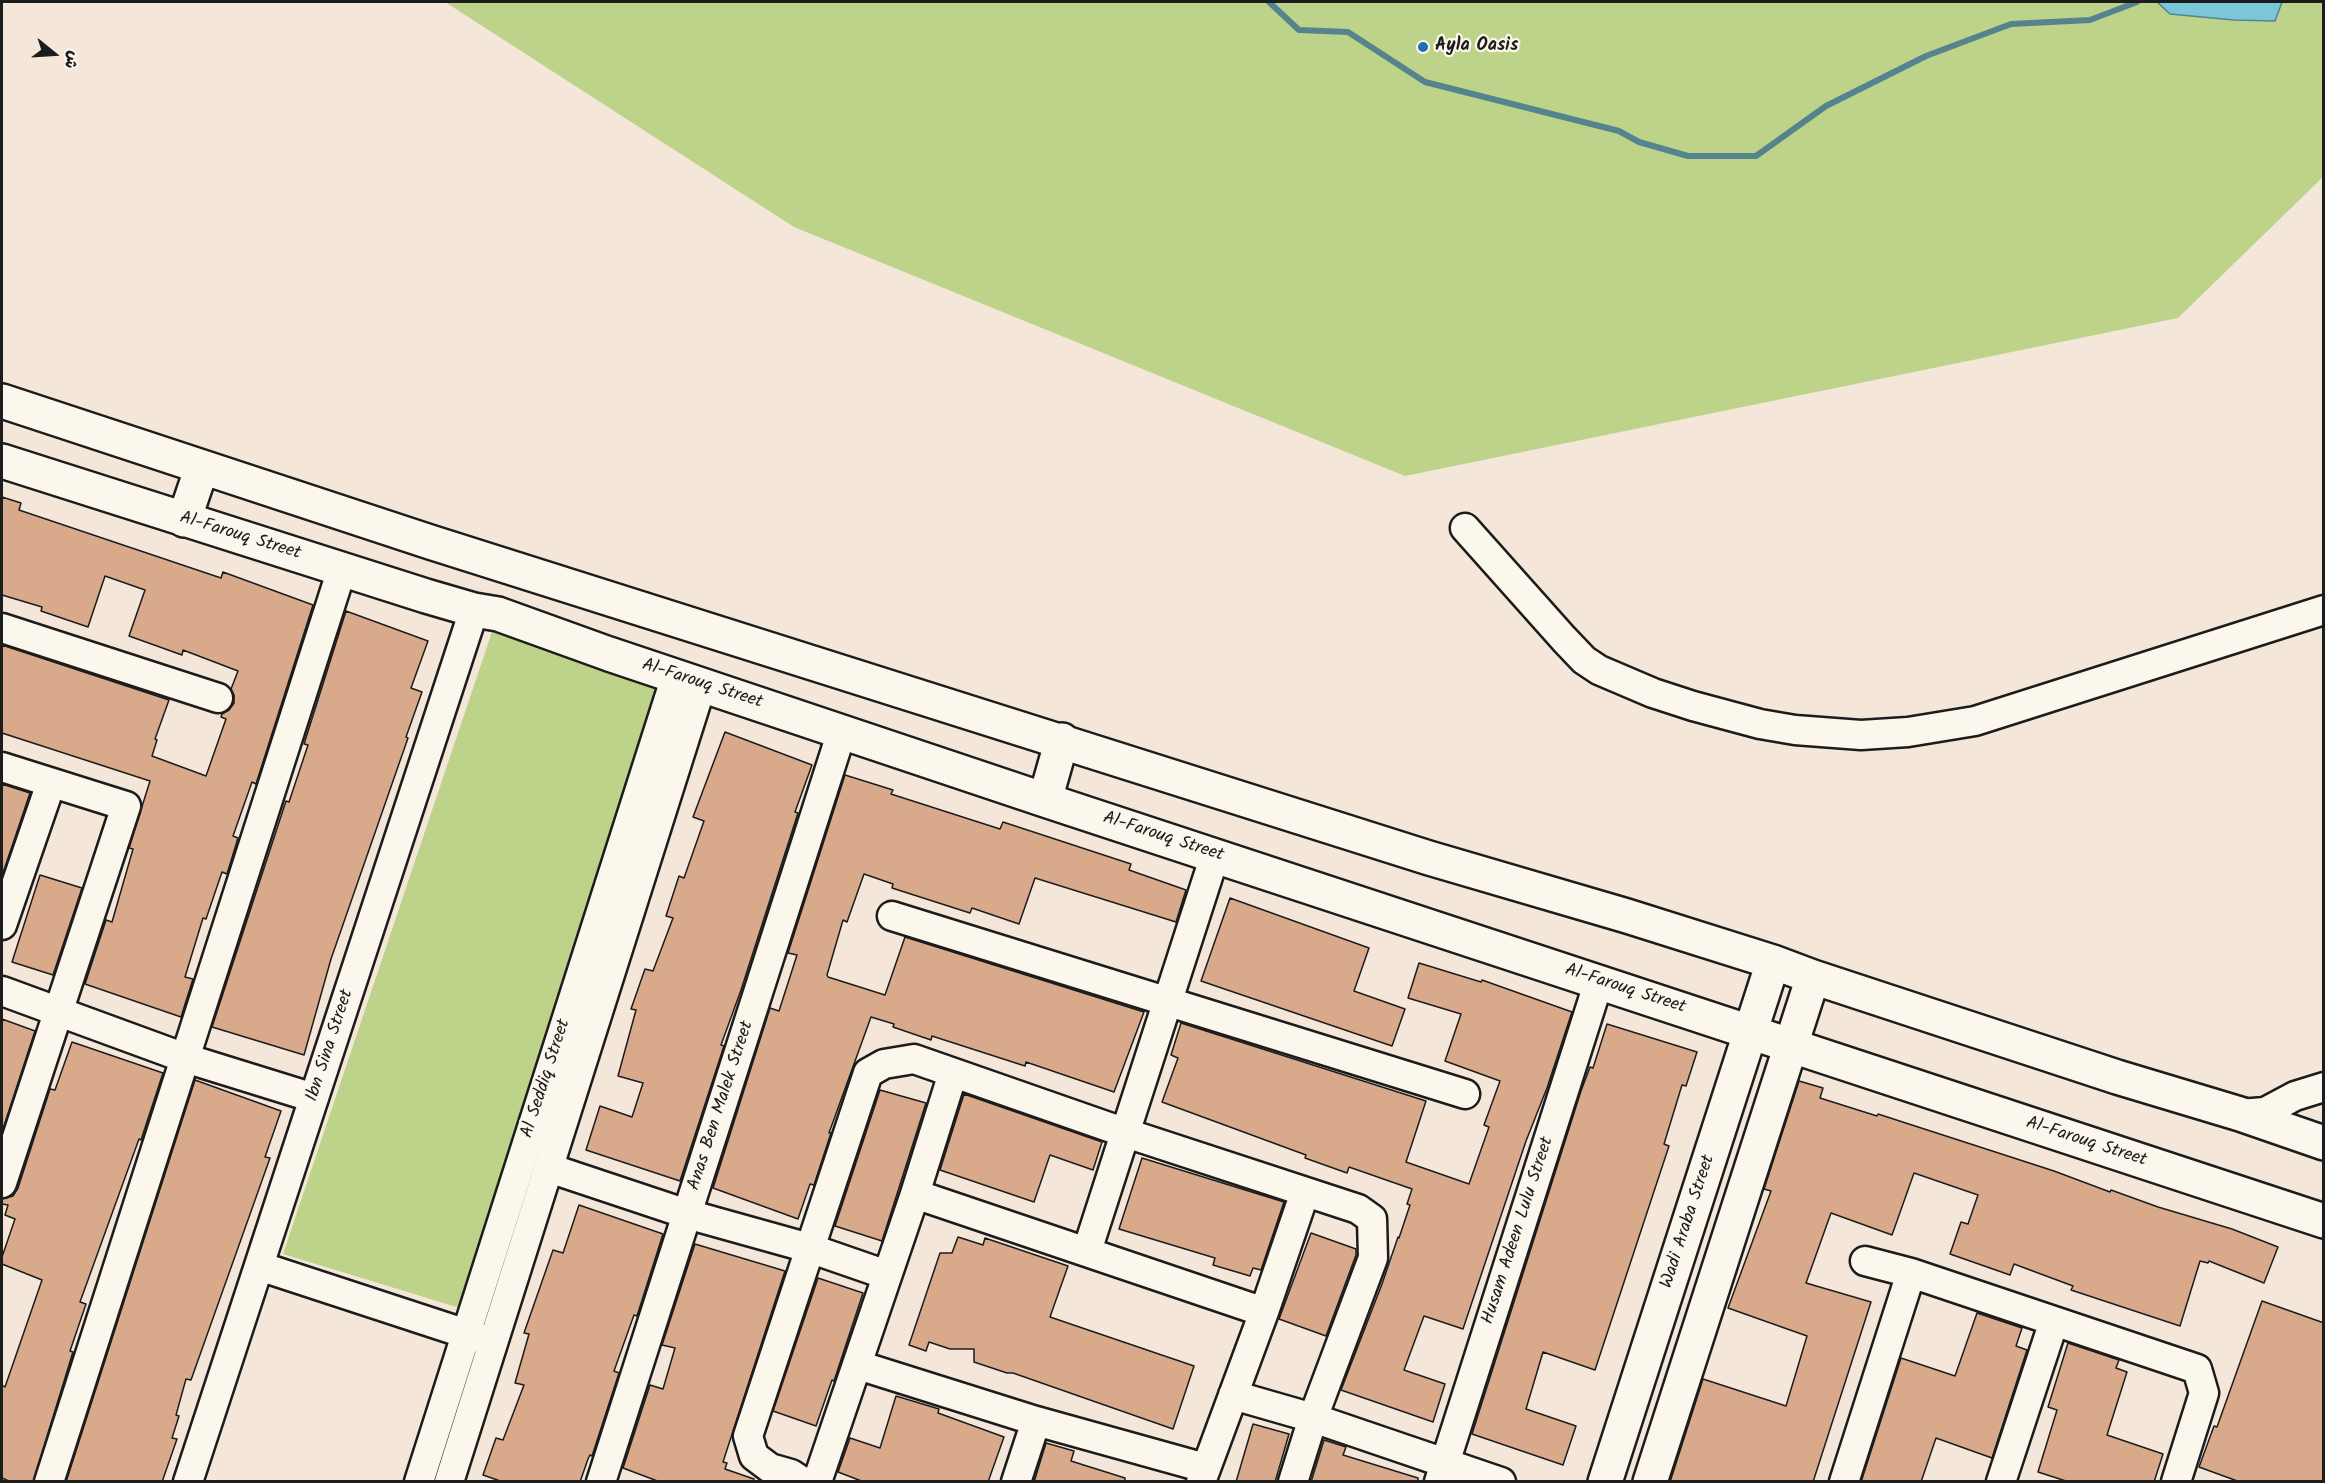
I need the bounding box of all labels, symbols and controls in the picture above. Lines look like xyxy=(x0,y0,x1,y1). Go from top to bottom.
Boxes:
north arrow xyxy=(24,24,84,84)
place label: Ayla Oasis xyxy=(1435,36,1518,58)
marker: Ayla Oasis xyxy=(1416,40,1430,54)
text: ش xyxy=(57,47,86,72)
street label: Al-Farouq Street xyxy=(177,508,303,566)
street label: Al-Farouq Street xyxy=(639,655,765,715)
street label: Al-Farouq Street xyxy=(1100,808,1226,868)
street label: Al-Farouq Street xyxy=(1562,960,1688,1020)
street label: Ibn Sina Street xyxy=(303,987,359,1105)
street label: Al Seddiq Street xyxy=(518,1017,576,1141)
street label: Anas Ben Malek Street xyxy=(684,1019,760,1193)
street label: Al-Farouq Street xyxy=(2023,1113,2149,1173)
street label: Husam Adeen Lulu Street xyxy=(1478,1135,1560,1327)
street label: Wadi Araba Street xyxy=(1657,1153,1721,1291)

